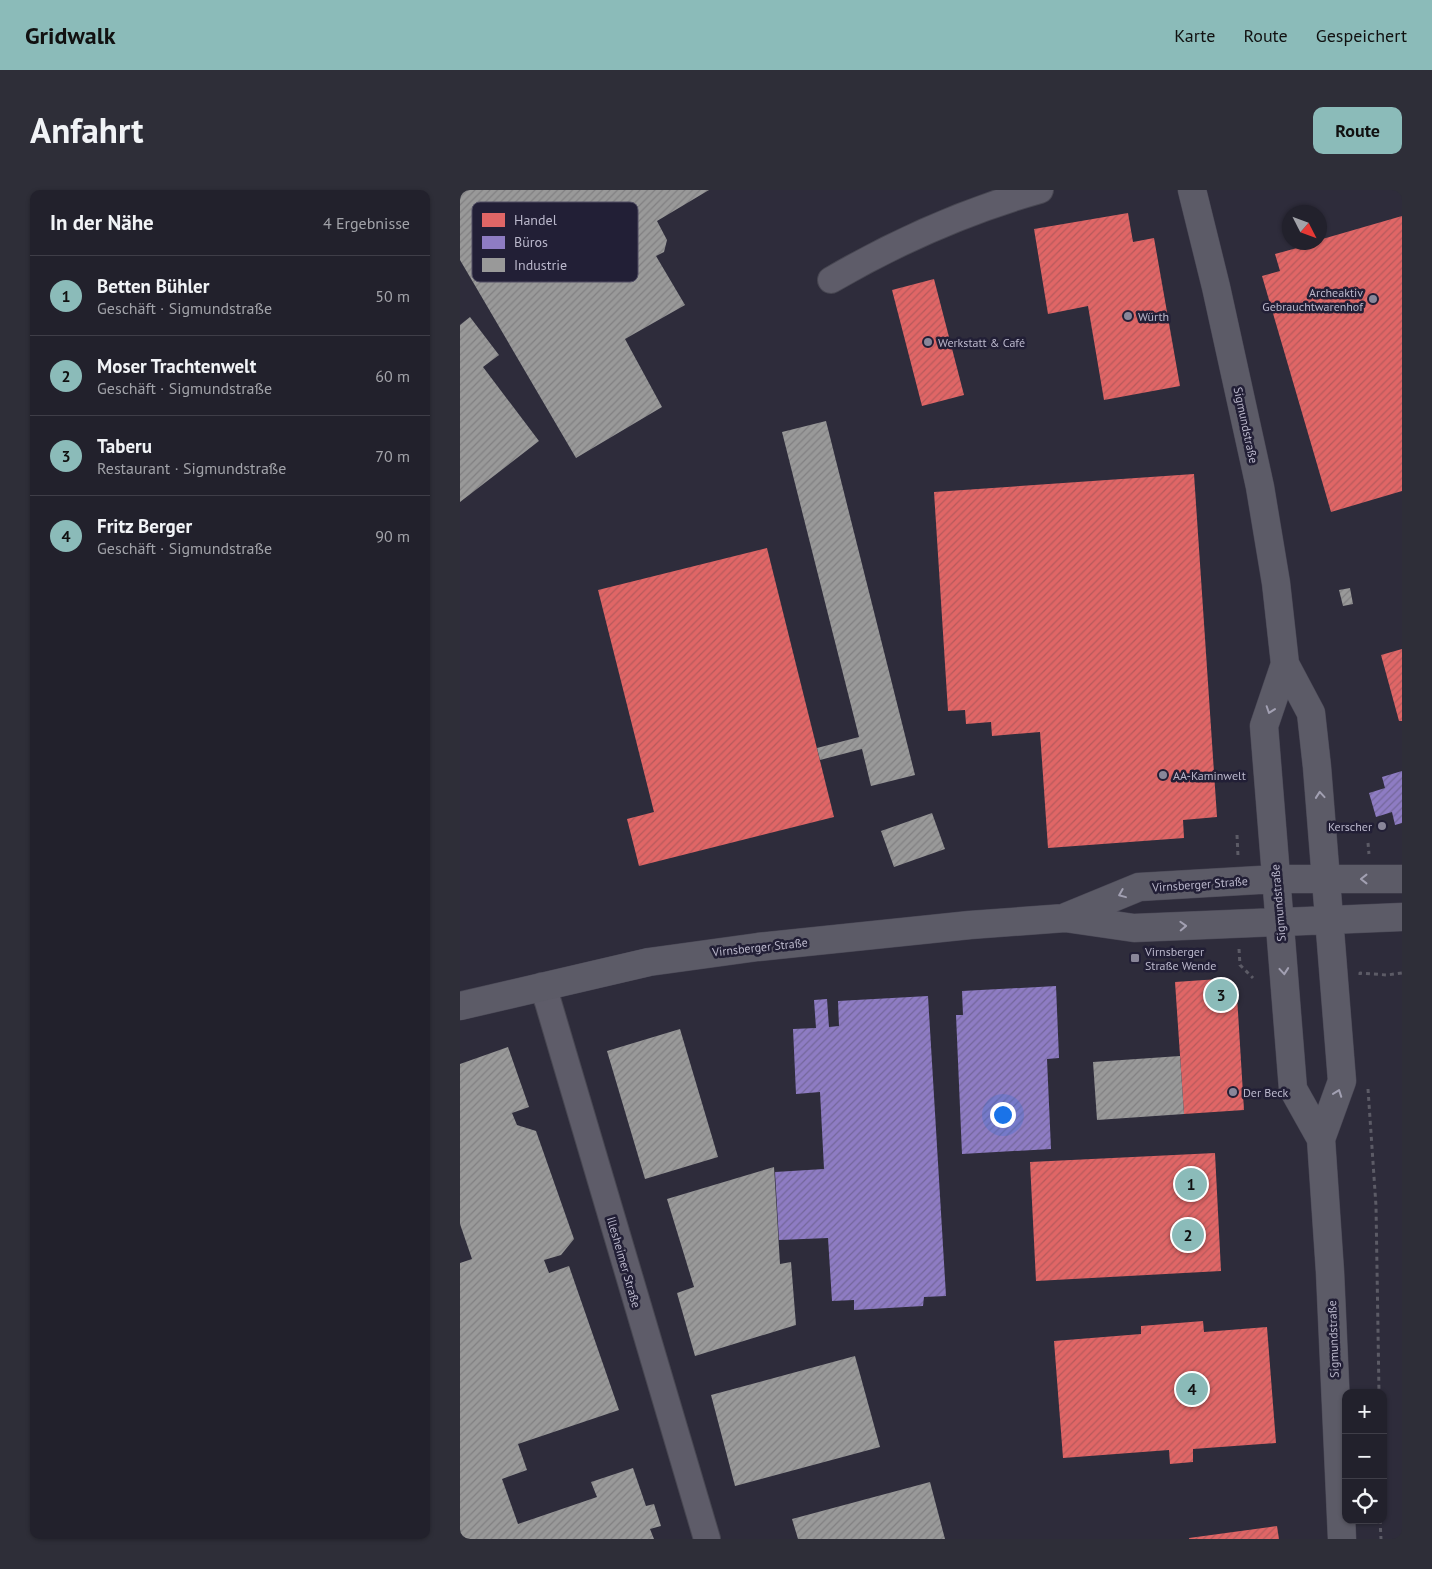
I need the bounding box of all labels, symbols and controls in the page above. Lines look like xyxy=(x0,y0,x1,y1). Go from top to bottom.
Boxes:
text: Gridwalk xyxy=(25,20,115,51)
text: Karte xyxy=(1174,24,1215,47)
text: Route xyxy=(1243,24,1288,47)
text: Gespeichert xyxy=(1316,24,1407,47)
text: Anfahrt xyxy=(30,107,143,153)
button: Route xyxy=(1313,107,1402,154)
legend xyxy=(472,202,638,282)
north arrow xyxy=(1282,205,1327,250)
text: In der Nähe xyxy=(50,209,154,236)
text: Handel xyxy=(514,211,557,229)
text: 4 Ergebnisse xyxy=(323,213,410,233)
text: Büros xyxy=(514,233,548,251)
text: Industrie xyxy=(514,256,567,274)
text: Betten Bühler xyxy=(97,274,209,298)
place label: Archeaktiv Gebrauchtwarenhof xyxy=(1262,285,1364,314)
text: 1 xyxy=(61,286,71,306)
text: 50 m xyxy=(375,286,410,306)
marker: Archeaktiv Gebrauchtwarenhof xyxy=(1367,293,1379,305)
text: Geschäft · Sigmundstraße xyxy=(97,298,272,318)
place label: Würth xyxy=(1138,309,1169,324)
marker: Würth xyxy=(1122,310,1134,322)
place label: Werkstatt & Café xyxy=(938,335,1025,350)
marker: Werkstatt & Café xyxy=(922,336,934,348)
text: Moser Trachtenwelt xyxy=(97,354,256,378)
text: 2 xyxy=(61,366,71,386)
text: 60 m xyxy=(375,366,410,386)
text: Geschäft · Sigmundstraße xyxy=(97,378,272,398)
street label: Sigmundstraße xyxy=(1231,385,1261,465)
text: Taberu xyxy=(97,434,152,458)
text: 3 xyxy=(61,446,71,466)
text: 70 m xyxy=(375,446,410,466)
text: Restaurant · Sigmundstraße xyxy=(97,458,286,478)
text: Fritz Berger xyxy=(97,514,192,538)
text: 4 xyxy=(61,526,71,546)
text: 90 m xyxy=(375,526,410,546)
text: Geschäft · Sigmundstraße xyxy=(97,538,272,558)
one-way arrow xyxy=(1266,705,1276,714)
place label: AA-Kaminwelt xyxy=(1173,768,1246,783)
marker: AA-Kaminwelt xyxy=(1157,769,1169,781)
one-way arrow xyxy=(1314,791,1325,799)
place label: Kerscher xyxy=(1328,819,1372,834)
marker: Kerscher xyxy=(1376,820,1388,832)
street label: Sigmundstraße xyxy=(1267,864,1289,942)
street label: Virnsberger Straße xyxy=(1151,873,1248,895)
one-way arrow xyxy=(1360,874,1368,884)
one-way arrow xyxy=(1118,888,1127,899)
one-way arrow xyxy=(1179,921,1187,932)
street label: Virnsberger Straße xyxy=(711,935,808,960)
place label: Virnsberger Straße Wende xyxy=(1144,944,1216,973)
marker: Virnsberger Straße Wende xyxy=(1129,952,1141,964)
one-way arrow xyxy=(1278,967,1289,975)
pin: 3 xyxy=(1205,976,1237,1014)
place label: Der Beck xyxy=(1243,1085,1289,1100)
marker: Der Beck xyxy=(1227,1086,1239,1098)
one-way arrow xyxy=(1332,1089,1342,1098)
your location xyxy=(990,1102,1016,1128)
pin: 1 xyxy=(1175,1165,1207,1203)
street label: Illesheimer Straße xyxy=(604,1215,644,1309)
pin: 2 xyxy=(1172,1216,1204,1254)
street label: Sigmundstraße xyxy=(1324,1300,1342,1378)
pin: 4 xyxy=(1176,1370,1208,1408)
map controls xyxy=(1342,1389,1387,1524)
button: + xyxy=(1342,1389,1387,1434)
button: − xyxy=(1342,1434,1387,1479)
button: locate xyxy=(1342,1479,1387,1524)

